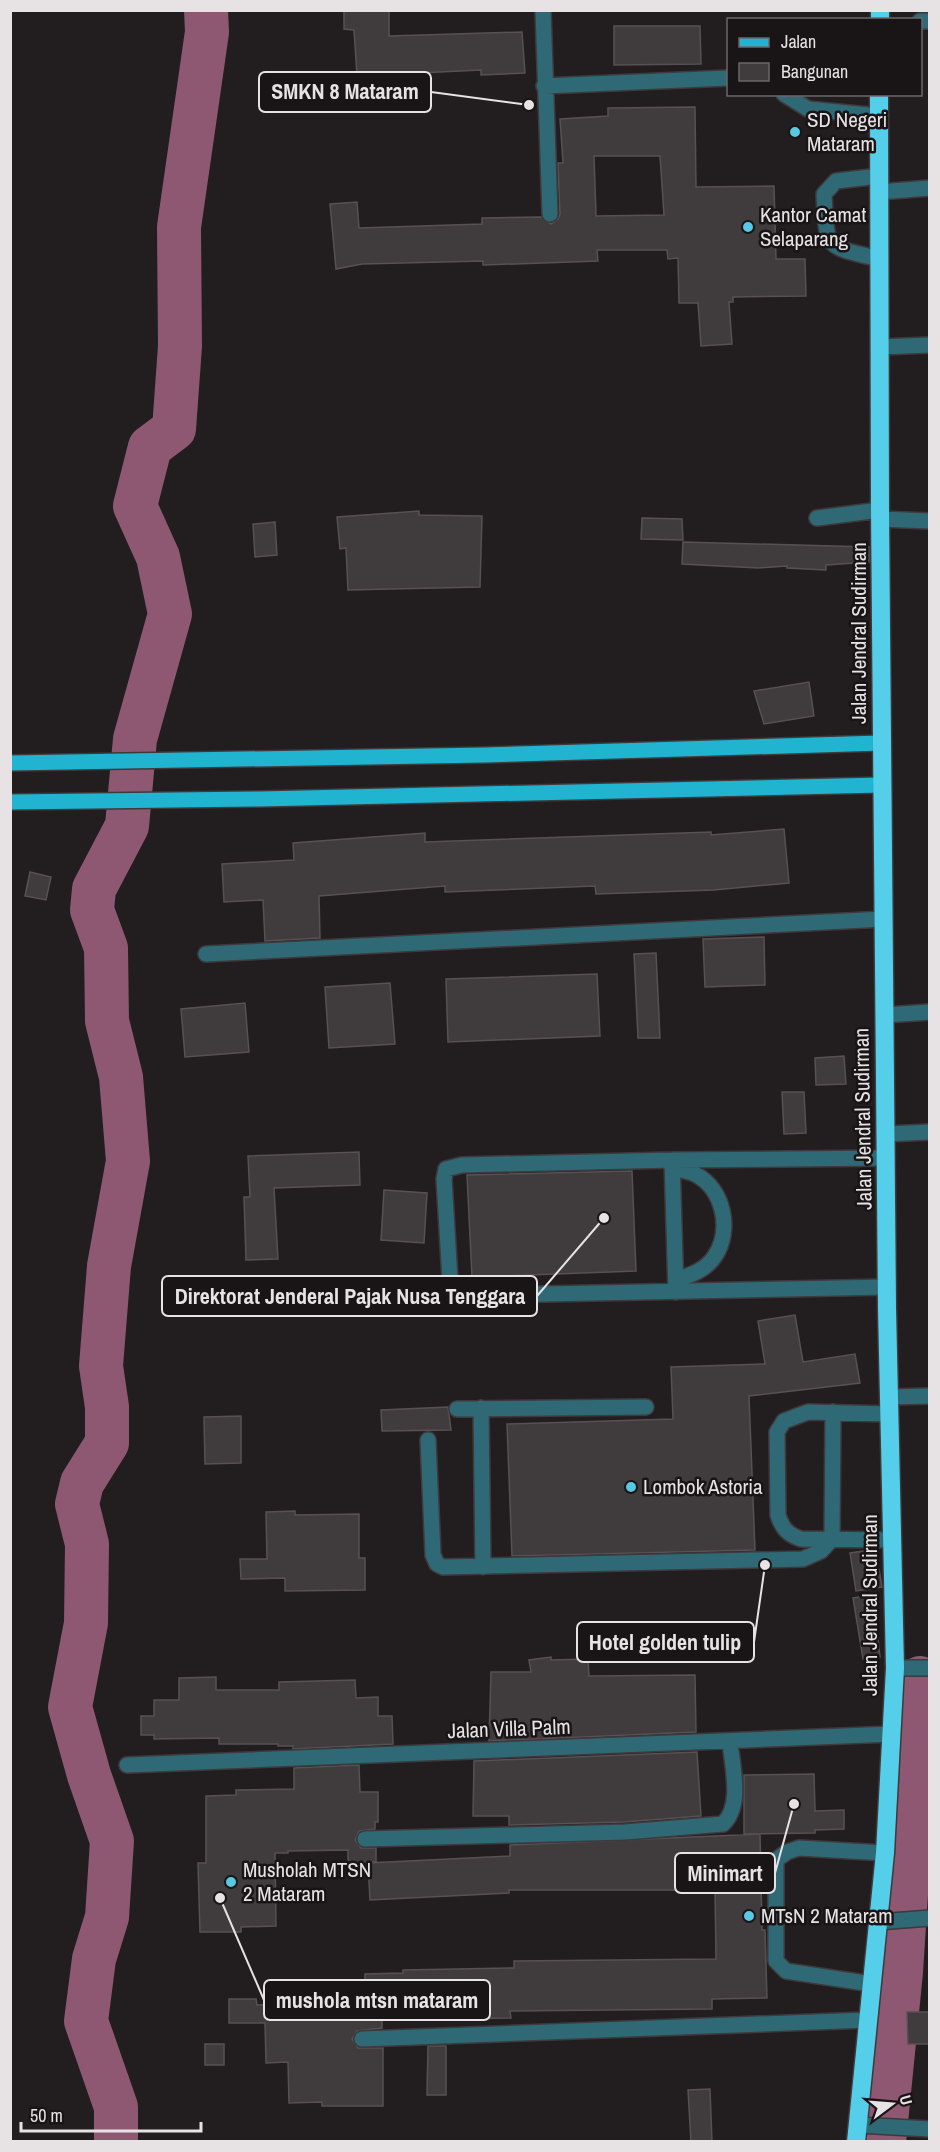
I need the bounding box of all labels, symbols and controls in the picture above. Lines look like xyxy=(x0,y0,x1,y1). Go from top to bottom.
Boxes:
legend xyxy=(727,18,922,96)
text: Jalan xyxy=(781,29,816,54)
text: Bangunan xyxy=(781,59,848,84)
callout: SMKN 8 Mataram xyxy=(259,72,431,112)
text: SMKN 8 Mataram xyxy=(271,76,419,106)
place label: SD Negeri Mataram xyxy=(807,105,887,158)
marker: SD Negeri Mataram xyxy=(788,125,802,139)
place label: Kantor Camat Selaparang xyxy=(760,200,866,253)
marker: Kantor Camat Selaparang xyxy=(741,220,755,234)
street label: Jalan Jendral Sudirman xyxy=(844,542,873,724)
street label: Jalan Jendral Sudirman xyxy=(846,1028,879,1210)
callout: Direktorat Jenderal Pajak Nusa Tenggara xyxy=(162,1276,537,1316)
text: Direktorat Jenderal Pajak Nusa Tenggara xyxy=(175,1281,525,1311)
place label: Lombok Astoria xyxy=(643,1472,763,1501)
marker: Lombok Astoria xyxy=(624,1480,638,1494)
street label: Jalan Jendral Sudirman xyxy=(855,1514,884,1696)
callout: Hotel golden tulip xyxy=(577,1622,754,1662)
text: Hotel golden tulip xyxy=(589,1627,741,1657)
street label: Jalan Villa Palm xyxy=(447,1712,571,1745)
callout: Minimart xyxy=(675,1853,775,1893)
place label: Musholah MTSN 2 Mataram xyxy=(243,1855,371,1908)
text: Minimart xyxy=(687,1858,763,1888)
marker: Musholah MTSN 2 Mataram xyxy=(224,1875,238,1889)
place label: MTsN 2 Mataram xyxy=(761,1901,893,1930)
marker: MTsN 2 Mataram xyxy=(742,1909,756,1923)
callout: mushola mtsn mataram xyxy=(264,1980,490,2020)
text: mushola mtsn mataram xyxy=(276,1985,478,2015)
north arrow xyxy=(862,2074,922,2134)
text: U xyxy=(895,2092,918,2107)
scale bar xyxy=(21,2095,201,2133)
text: 50 m xyxy=(30,2103,63,2128)

